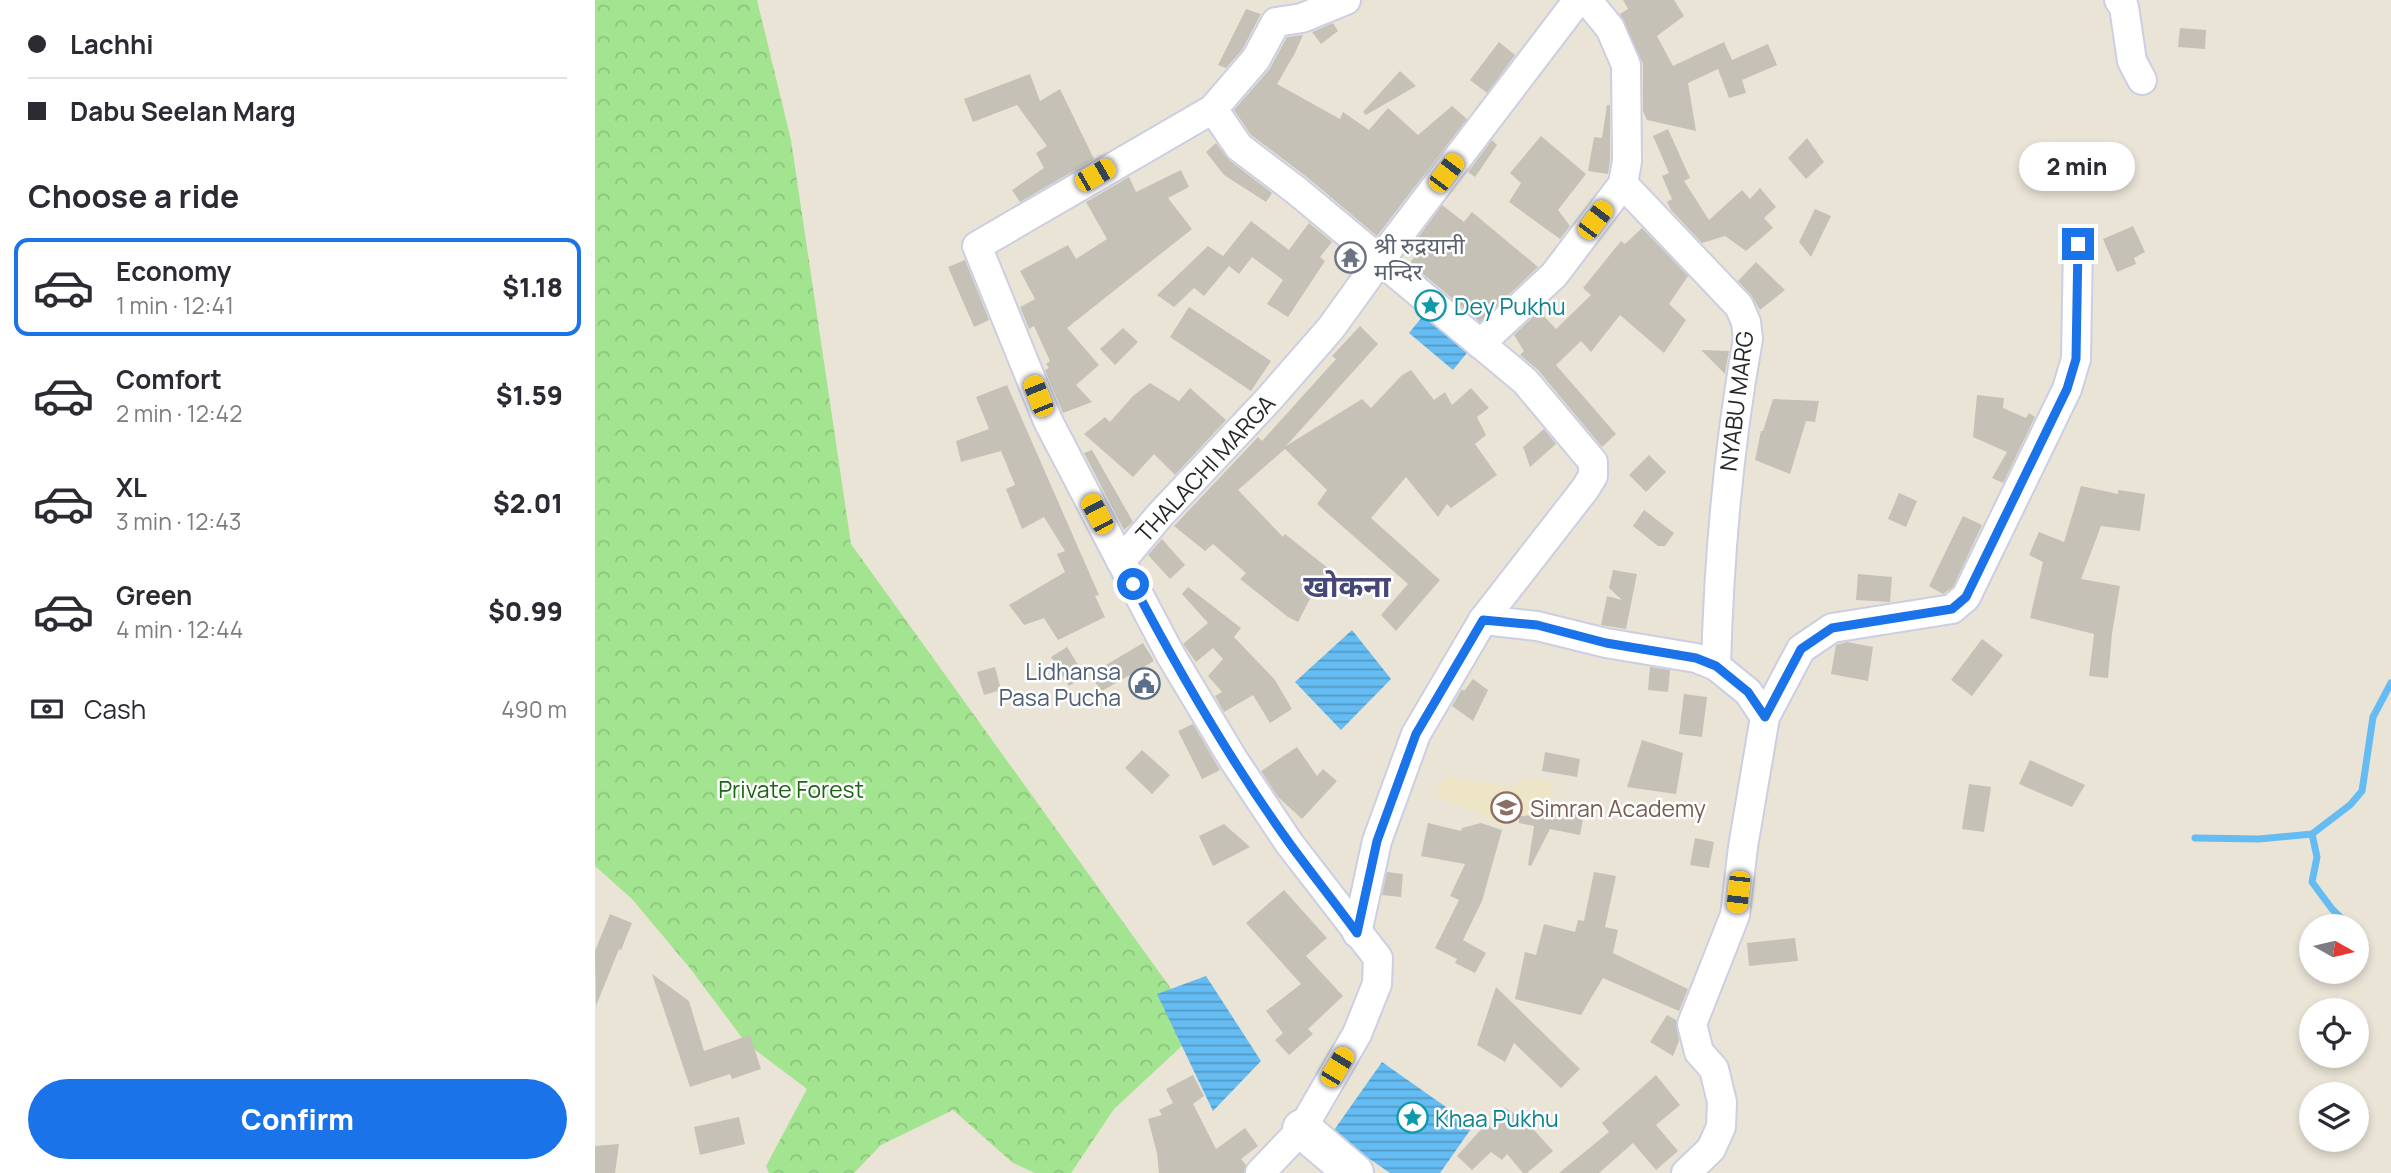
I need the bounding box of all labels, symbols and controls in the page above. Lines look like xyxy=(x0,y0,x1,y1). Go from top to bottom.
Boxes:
text: Lachhi xyxy=(70,26,154,62)
text: Dabu Seelan Marg xyxy=(70,93,296,129)
callout: 2 min xyxy=(2020,142,2136,191)
car xyxy=(1425,150,1468,196)
text: 2 min xyxy=(2047,150,2108,182)
car xyxy=(1072,155,1119,195)
text: Choose a ride xyxy=(28,174,239,218)
car xyxy=(1574,197,1617,243)
route end xyxy=(2062,228,2094,260)
place label: श्री रुद्रयानी मन्दिर xyxy=(1374,229,1466,287)
temple icon: श्री रुद्रयानी मन्दिर xyxy=(1334,241,1368,275)
text: Economy xyxy=(116,253,231,289)
icon: car xyxy=(32,256,95,319)
text: $1.18 xyxy=(502,269,563,305)
text: 1 min · 12:41 xyxy=(116,289,234,321)
place icon: Dey Pukhu xyxy=(1414,289,1448,323)
place label: Dey Pukhu xyxy=(1454,290,1566,322)
street label: NYABU MARG xyxy=(1712,329,1760,473)
text: Comfort xyxy=(116,361,222,397)
icon: car xyxy=(32,364,95,427)
car xyxy=(1021,373,1056,419)
text: $1.59 xyxy=(496,377,563,413)
street label: THALACHI MARGA xyxy=(1128,387,1282,549)
text: 2 min · 12:42 xyxy=(116,397,242,429)
text: XL xyxy=(116,469,147,505)
icon: car xyxy=(32,472,95,535)
text: $2.01 xyxy=(493,485,563,521)
car xyxy=(1078,491,1117,537)
text: 3 min · 12:43 xyxy=(116,505,242,537)
district label: खोकना xyxy=(1303,565,1392,606)
route start xyxy=(1117,568,1149,600)
text: Green xyxy=(116,577,192,613)
icon: car xyxy=(32,580,95,643)
text: $0.99 xyxy=(488,593,563,629)
text: 4 min · 12:44 xyxy=(116,613,243,645)
place label: Lidhansa Pasa Pucha xyxy=(999,655,1121,713)
public building icon: Lidhansa Pasa Pucha xyxy=(1127,667,1161,701)
icon: cash xyxy=(28,690,66,728)
text: Cash xyxy=(84,691,146,727)
text: 490 m xyxy=(501,693,567,725)
park label: Private Forest xyxy=(718,773,864,805)
school or university icon: Simran Academy xyxy=(1490,791,1524,825)
place label: Simran Academy xyxy=(1530,792,1706,824)
car xyxy=(1726,870,1751,914)
north arrow xyxy=(2299,914,2369,984)
map controls xyxy=(2299,914,2369,1152)
button: locate xyxy=(2299,998,2369,1068)
car xyxy=(1318,1044,1357,1090)
button: Confirm xyxy=(28,1079,567,1159)
button: layers xyxy=(2299,1082,2369,1152)
place icon: Khaa Pukhu xyxy=(1395,1101,1429,1135)
place label: Khaa Pukhu xyxy=(1435,1102,1559,1134)

